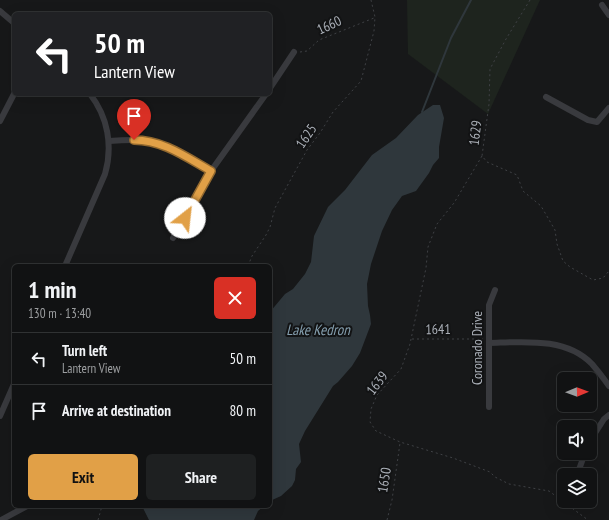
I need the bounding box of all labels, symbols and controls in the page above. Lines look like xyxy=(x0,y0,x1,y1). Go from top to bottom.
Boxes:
street label: 1660 xyxy=(314,12,344,38)
text: 50 m xyxy=(94,24,145,61)
icon: left xyxy=(28,28,80,80)
text: Lantern View xyxy=(94,60,175,83)
pin xyxy=(117,99,151,140)
icon: arrive xyxy=(123,105,145,127)
street label: 1629 xyxy=(465,119,485,147)
street label: 1625 xyxy=(291,121,321,151)
position arrow xyxy=(164,197,206,239)
text: 1 min xyxy=(28,274,76,305)
button: close xyxy=(214,277,256,319)
text: 130 m · 13:40 xyxy=(28,305,91,322)
street label: Coronado Drive xyxy=(468,311,486,385)
water label: Lake Kedron xyxy=(286,320,351,339)
street label: 1641 xyxy=(425,320,451,338)
text: Turn left xyxy=(62,341,107,360)
icon: left xyxy=(28,348,50,370)
text: 50 m xyxy=(230,349,256,368)
text: Lantern View xyxy=(62,360,120,377)
street label: 1639 xyxy=(362,368,392,398)
north arrow xyxy=(557,372,597,412)
map controls xyxy=(557,372,597,508)
icon: arrive xyxy=(28,400,50,422)
text: Arrive at destination xyxy=(62,401,171,420)
text: 80 m xyxy=(230,401,256,420)
button: sound xyxy=(557,420,597,460)
button: Exit xyxy=(28,454,138,500)
button: Share xyxy=(146,454,256,500)
street label: 1650 xyxy=(373,466,395,494)
button: layers xyxy=(557,468,597,508)

